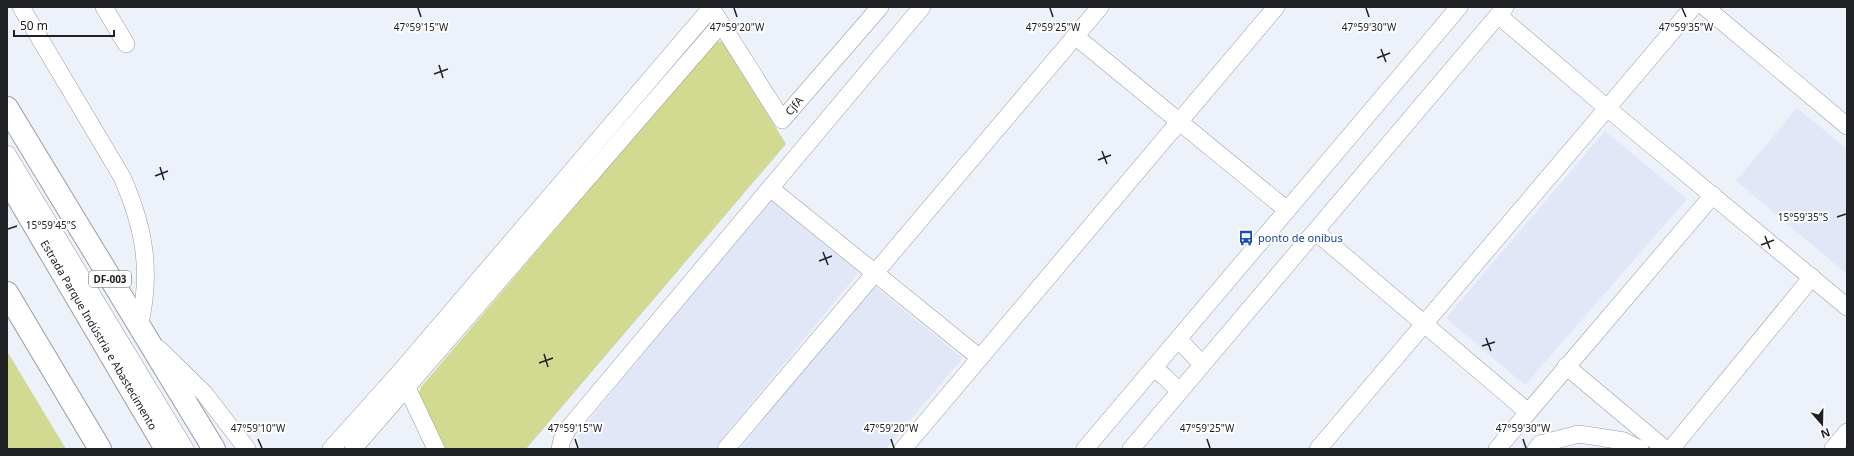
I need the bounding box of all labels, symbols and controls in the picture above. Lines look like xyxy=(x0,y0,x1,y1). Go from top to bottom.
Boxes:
scale bar xyxy=(14,12,114,38)
text: 50 m xyxy=(20,17,48,34)
text: 47°59'15"W xyxy=(394,20,449,34)
text: 47°59'20"W xyxy=(710,20,765,34)
text: 47°59'25"W xyxy=(1026,20,1081,34)
text: 47°59'30"W xyxy=(1342,20,1397,34)
text: 47°59'35"W xyxy=(1659,20,1714,34)
street label: CjfA xyxy=(781,92,807,118)
text: 15°59'35"S xyxy=(1778,210,1829,224)
text: 15°59'45"S xyxy=(26,218,77,232)
bus stop icon: ponto de onibus xyxy=(1237,229,1255,247)
place label: ponto de onibus xyxy=(1258,230,1343,245)
street label: Estrada Parque Indústria e Abastecimento xyxy=(38,237,161,433)
road number: DF-003 xyxy=(89,271,131,287)
north arrow xyxy=(1802,404,1842,444)
text: 47°59'10"W xyxy=(231,421,286,435)
text: 47°59'15"W xyxy=(548,421,603,435)
text: 47°59'20"W xyxy=(864,421,919,435)
text: 47°59'25"W xyxy=(1180,421,1235,435)
text: 47°59'30"W xyxy=(1496,421,1551,435)
text: N xyxy=(1819,425,1832,442)

